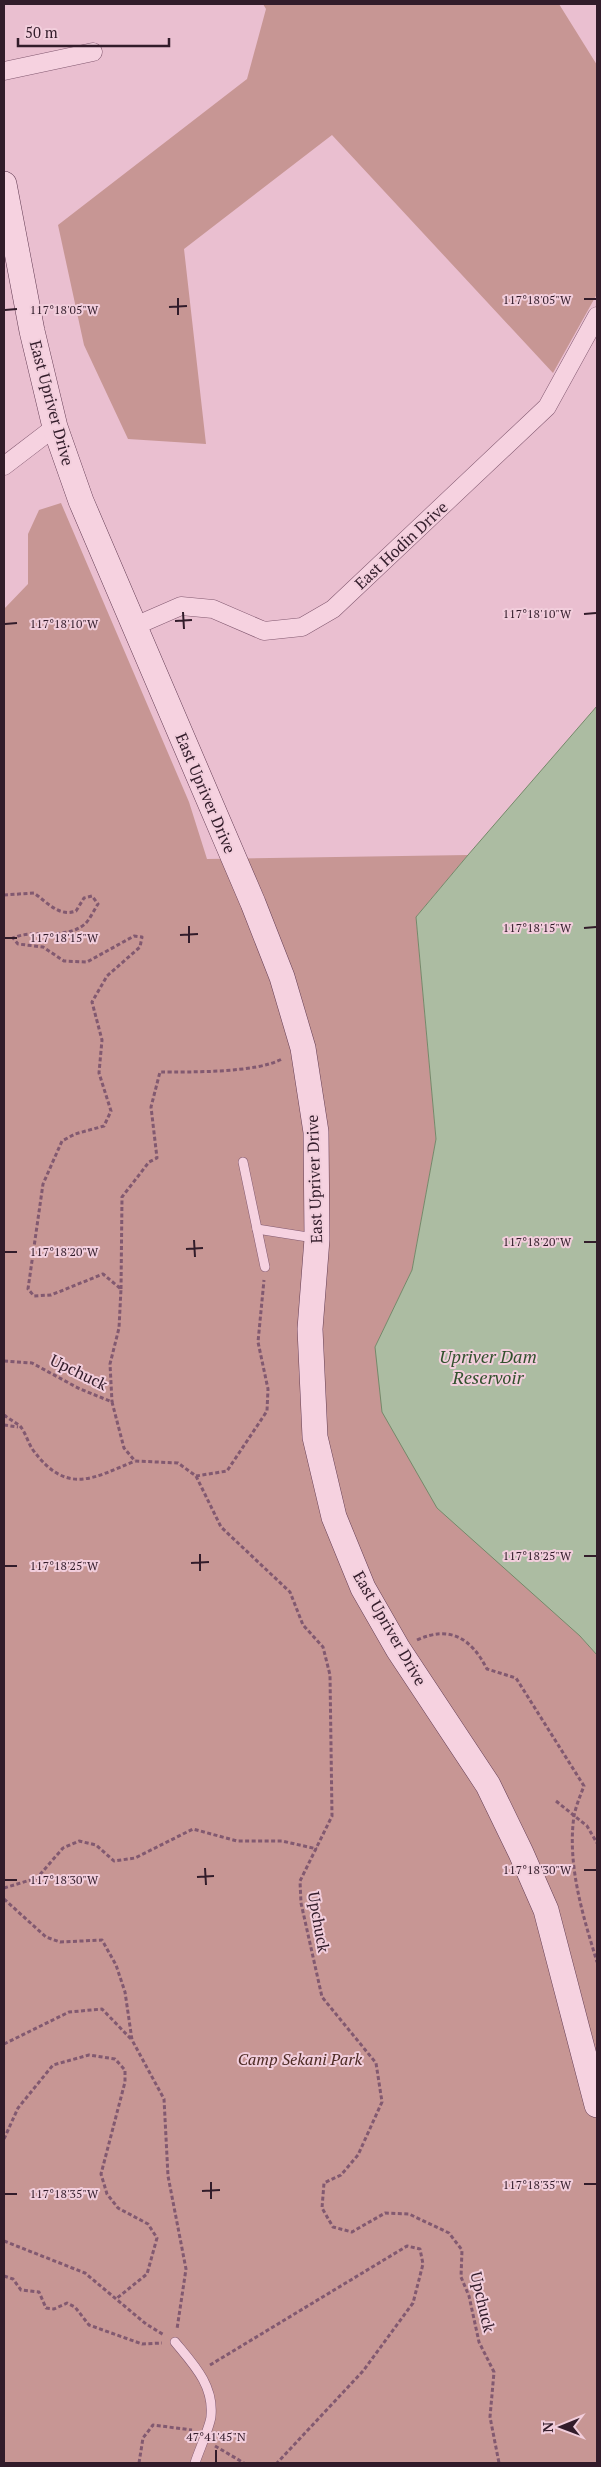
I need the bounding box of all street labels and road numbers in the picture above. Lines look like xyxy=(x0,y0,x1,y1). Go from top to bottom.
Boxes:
street label: East Upriver Drive xyxy=(25,338,79,468)
street label: East Hodin Drive xyxy=(350,496,452,594)
street label: East Upriver Drive xyxy=(171,729,241,857)
street label: East Upriver Drive xyxy=(301,1114,327,1244)
street label: Upchuck xyxy=(47,1349,112,1396)
street label: East Upriver Drive xyxy=(348,1567,432,1689)
street label: Upchuck xyxy=(303,1890,335,1955)
street label: Upchuck xyxy=(465,2270,501,2335)

